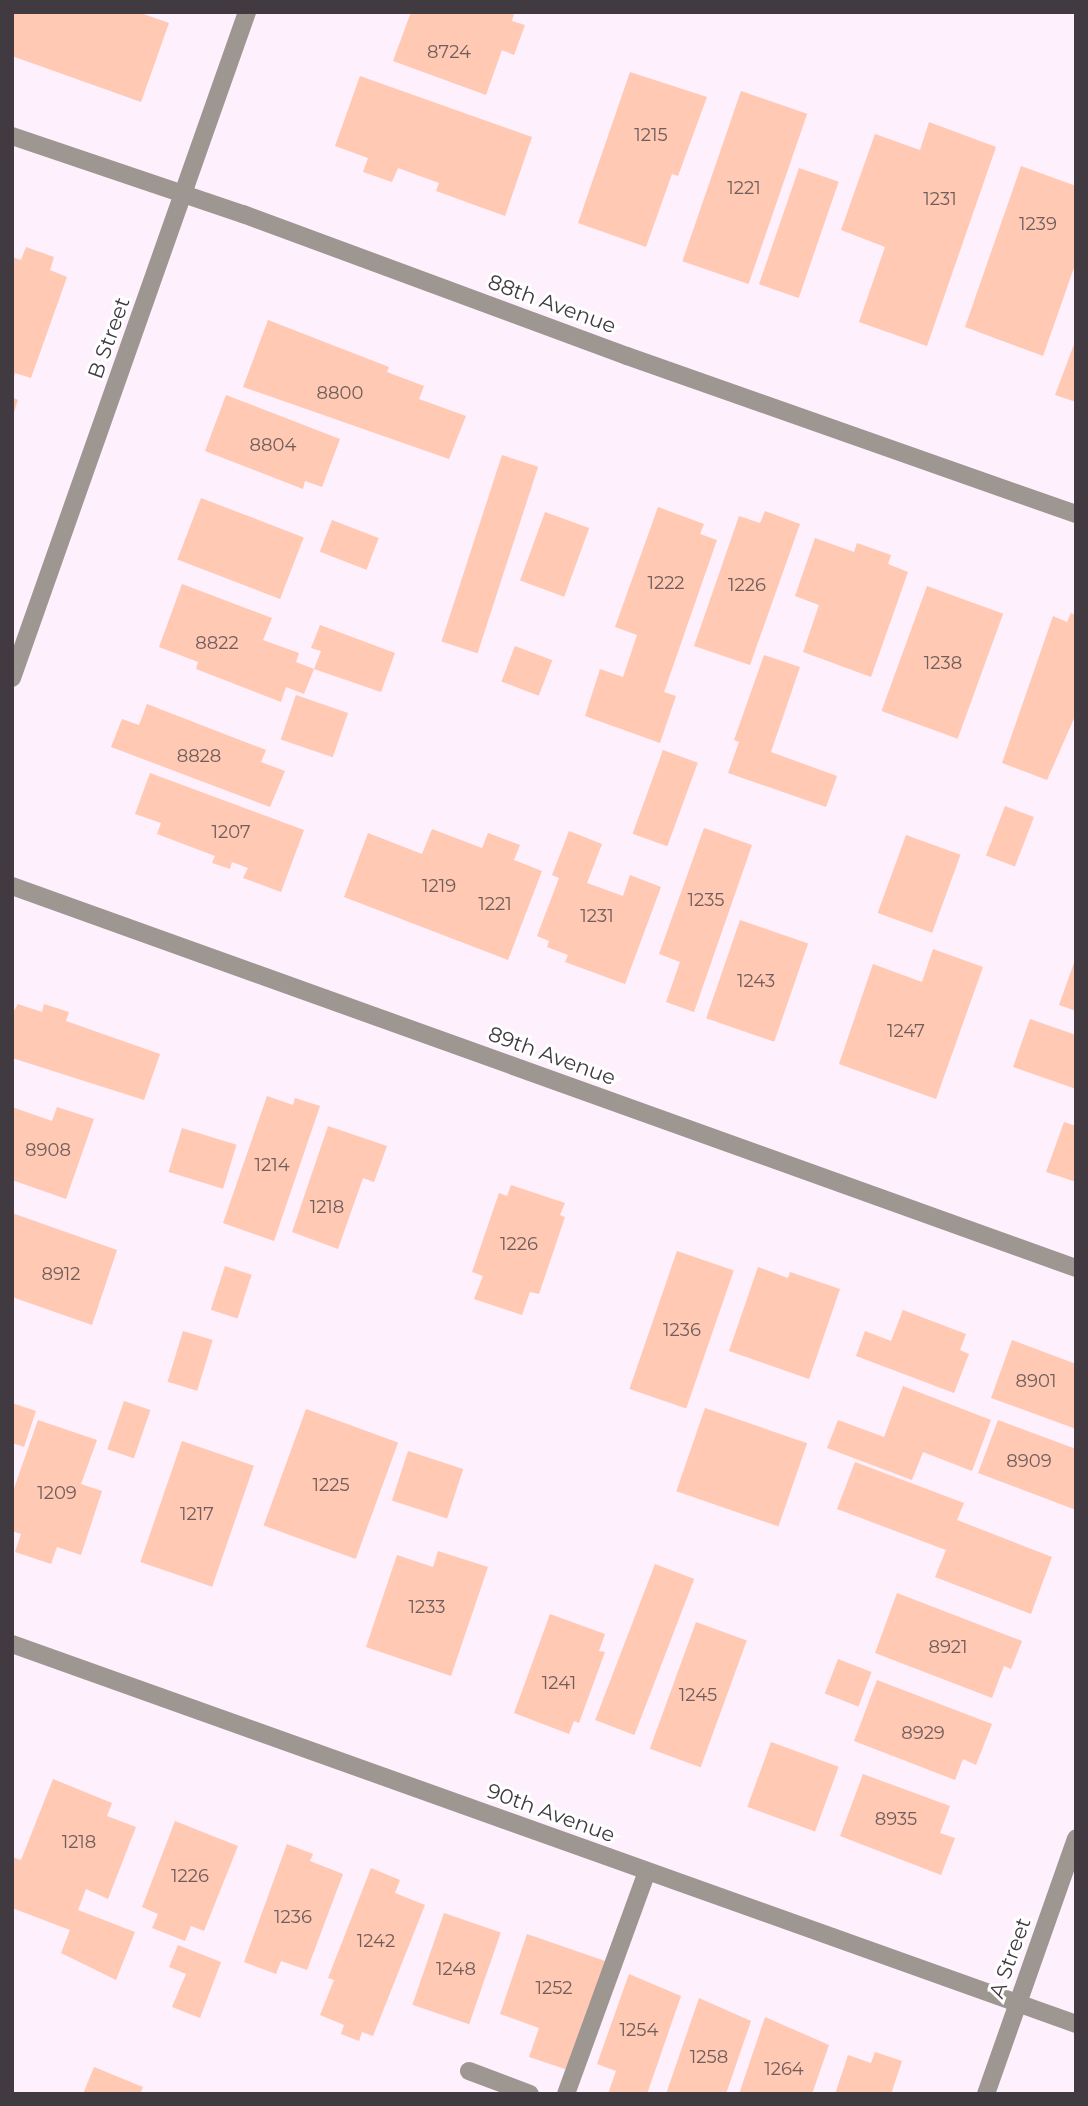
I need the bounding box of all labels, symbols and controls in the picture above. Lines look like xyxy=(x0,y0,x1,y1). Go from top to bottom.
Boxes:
house number: 8724 xyxy=(427,41,471,63)
house number: 1215 xyxy=(634,124,668,146)
house number: 1221 xyxy=(727,177,761,199)
house number: 1231 xyxy=(923,188,957,210)
house number: 1239 xyxy=(1019,213,1057,235)
street label: 88th Avenue xyxy=(485,269,619,339)
street label: B Street xyxy=(83,294,135,382)
house number: 8800 xyxy=(317,382,363,404)
house number: 8804 xyxy=(250,434,296,456)
house number: 1222 xyxy=(647,572,685,594)
house number: 1226 xyxy=(728,574,766,596)
house number: 8822 xyxy=(195,632,239,654)
house number: 1238 xyxy=(924,652,962,674)
house number: 8828 xyxy=(177,745,221,767)
house number: 1207 xyxy=(211,821,251,843)
house number: 1219 xyxy=(422,875,456,897)
house number: 1235 xyxy=(688,889,724,911)
house number: 1221 xyxy=(478,893,512,915)
house number: 1231 xyxy=(580,905,614,927)
house number: 1243 xyxy=(737,970,775,992)
house number: 1247 xyxy=(887,1020,925,1042)
street label: 89th Avenue xyxy=(485,1021,619,1091)
house number: 8908 xyxy=(25,1139,71,1161)
house number: 1214 xyxy=(254,1154,290,1176)
house number: 1218 xyxy=(310,1196,344,1218)
house number: 1226 xyxy=(500,1233,538,1255)
house number: 8912 xyxy=(41,1263,81,1285)
house number: 1236 xyxy=(663,1319,701,1341)
house number: 8901 xyxy=(1016,1370,1056,1392)
house number: 8909 xyxy=(1006,1450,1052,1472)
house number: 1225 xyxy=(312,1474,350,1496)
house number: 1209 xyxy=(37,1482,77,1504)
house number: 1217 xyxy=(180,1503,214,1525)
house number: 1233 xyxy=(409,1596,445,1618)
house number: 8921 xyxy=(928,1636,968,1658)
house number: 1241 xyxy=(542,1672,576,1694)
house number: 1245 xyxy=(679,1684,717,1706)
house number: 8929 xyxy=(901,1722,945,1744)
street label: 90th Avenue xyxy=(484,1778,618,1848)
house number: 8935 xyxy=(875,1808,917,1830)
house number: 1218 xyxy=(62,1831,96,1853)
house number: 1226 xyxy=(171,1865,209,1887)
house number: 1236 xyxy=(274,1906,312,1928)
street label: A Street xyxy=(984,1914,1036,2002)
house number: 1242 xyxy=(357,1930,395,1952)
house number: 1248 xyxy=(436,1958,476,1980)
house number: 1252 xyxy=(535,1977,573,1999)
house number: 1254 xyxy=(620,2019,658,2041)
house number: 1258 xyxy=(690,2046,728,2068)
house number: 1264 xyxy=(764,2058,804,2080)

